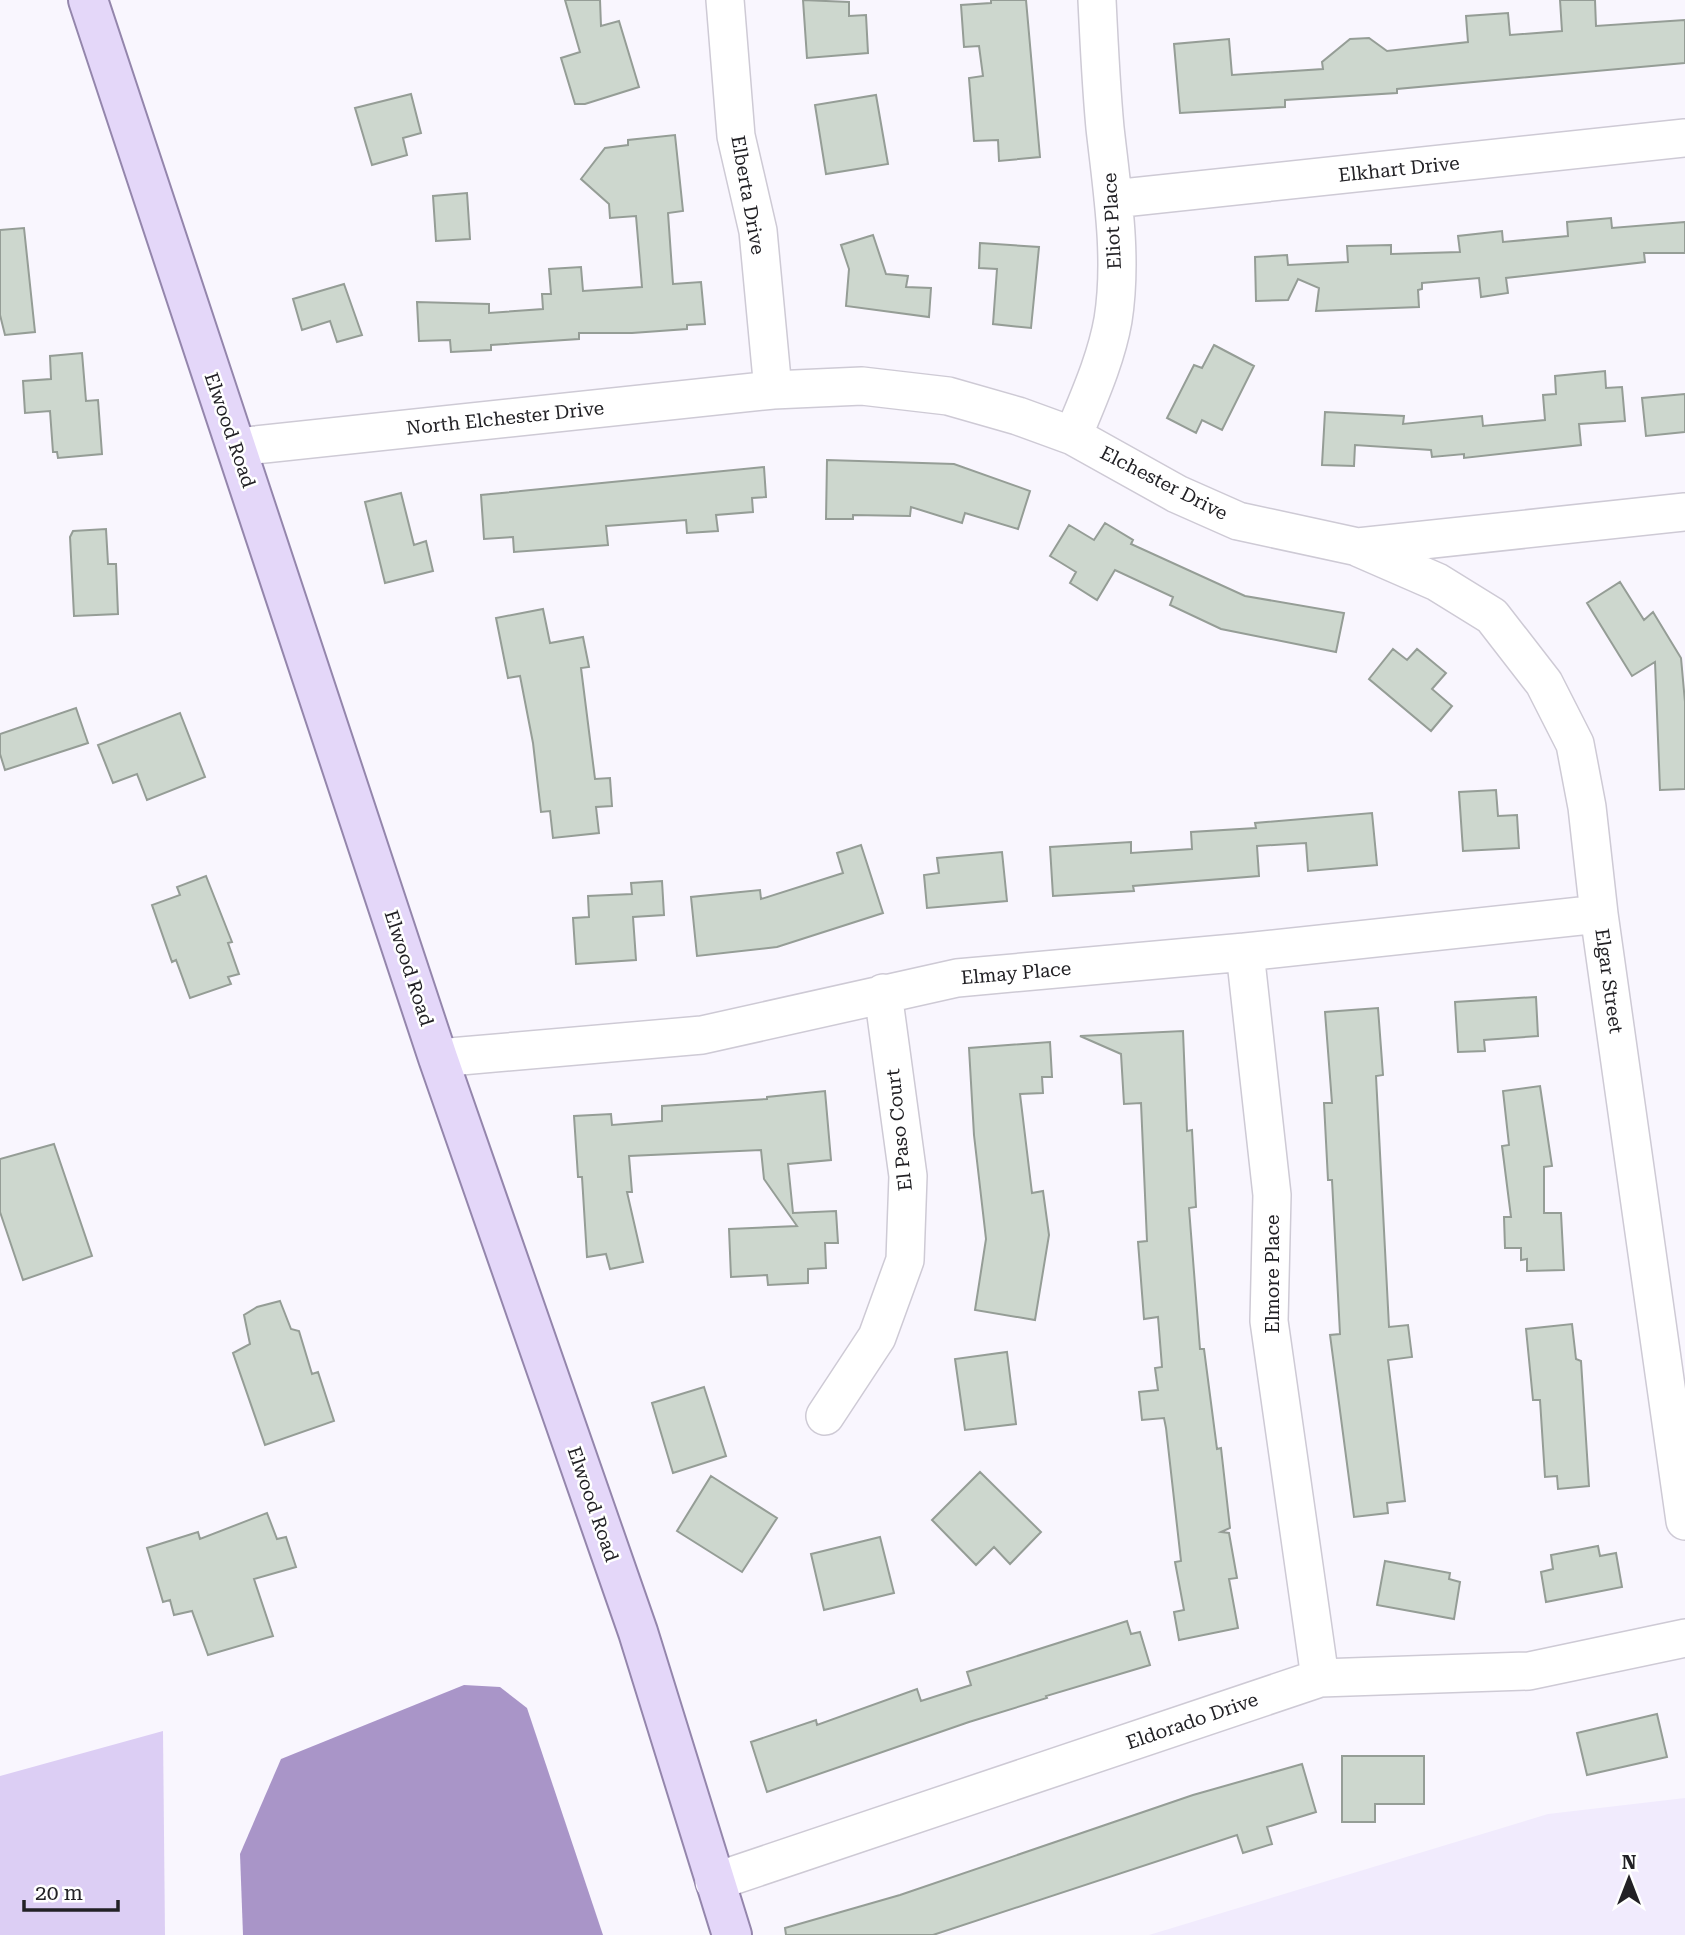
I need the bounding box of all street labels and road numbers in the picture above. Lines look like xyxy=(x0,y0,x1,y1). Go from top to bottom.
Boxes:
street label: Elberta Drive xyxy=(726,134,770,256)
street label: Elkhart Drive xyxy=(1337,151,1461,187)
street label: Eliot Place xyxy=(1098,172,1126,270)
street label: Elwood Road xyxy=(200,369,260,491)
street label: North Elchester Drive xyxy=(405,396,605,440)
street label: Elchester Drive xyxy=(1096,441,1232,525)
street label: Elwood Road xyxy=(379,907,439,1029)
street label: Elgar Street xyxy=(1590,927,1628,1035)
street label: Elmay Place xyxy=(960,957,1072,989)
street label: El Paso Court xyxy=(881,1068,917,1192)
street label: Elmore Place xyxy=(1261,1214,1284,1334)
street label: Elwood Road xyxy=(563,1443,623,1565)
street label: Eldorado Drive xyxy=(1123,1688,1261,1754)

